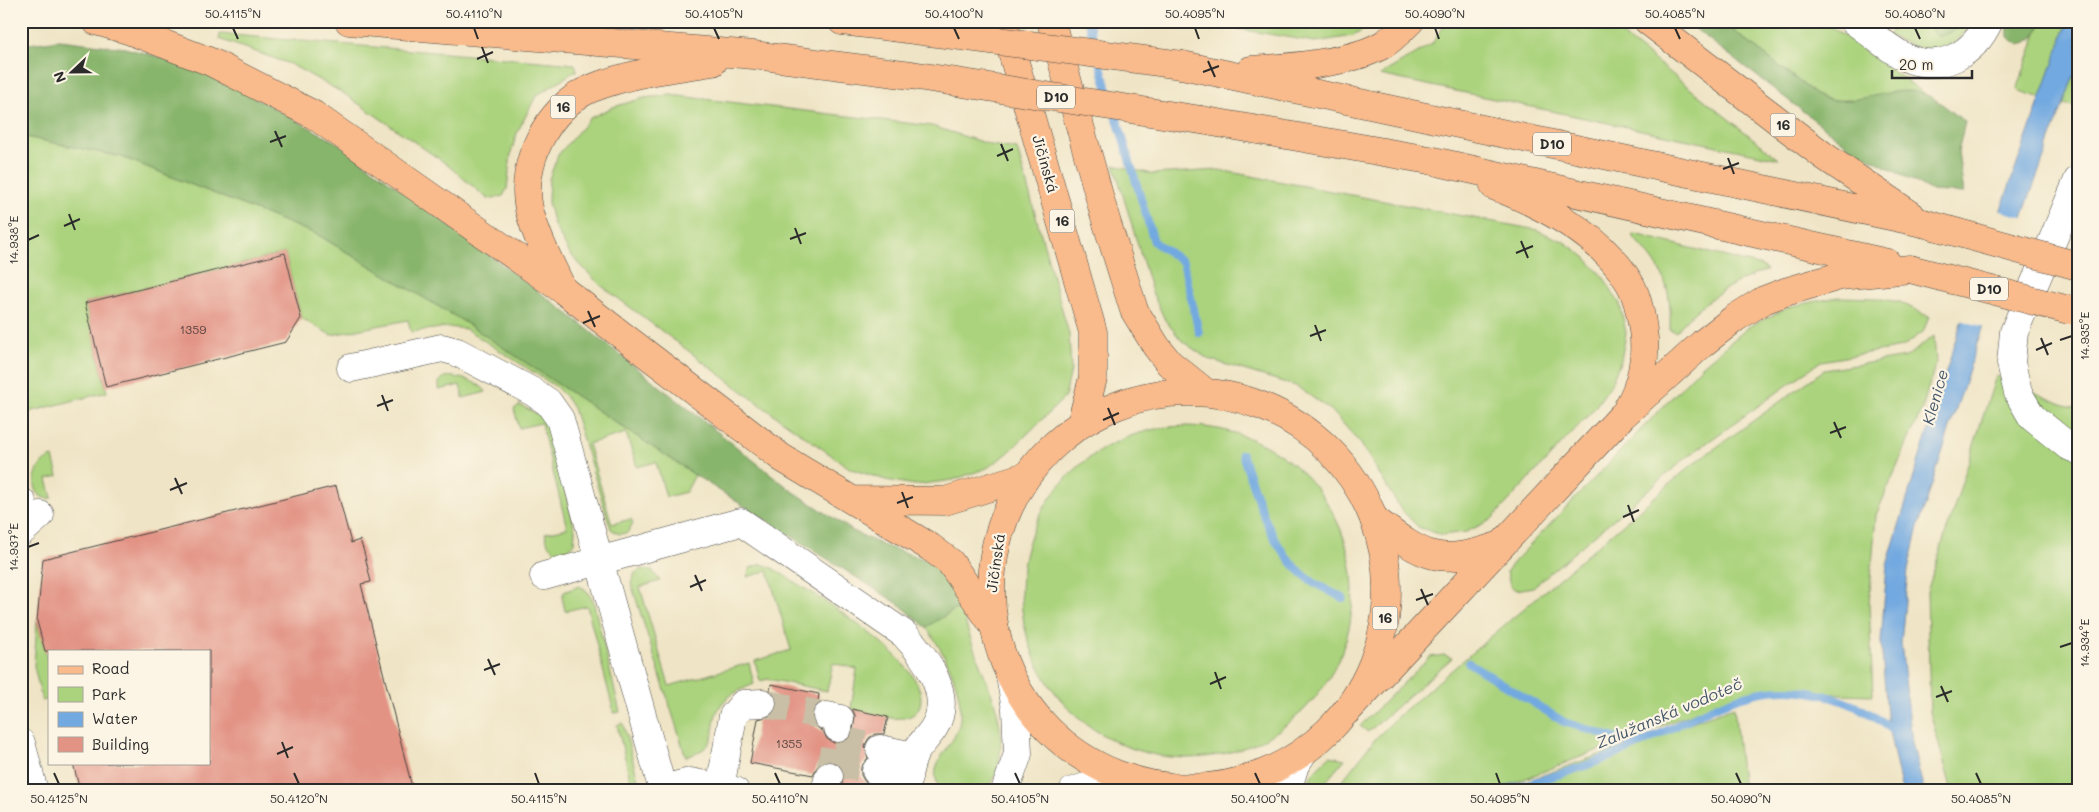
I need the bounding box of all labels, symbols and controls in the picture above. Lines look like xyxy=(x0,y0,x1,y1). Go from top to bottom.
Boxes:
text: 50.4115°N xyxy=(205,5,261,21)
text: 50.4110°N xyxy=(446,5,502,21)
text: 50.4105°N xyxy=(685,5,743,21)
text: 50.4100°N xyxy=(925,5,983,21)
text: 50.4095°N xyxy=(1165,5,1225,21)
text: 50.4090°N xyxy=(1405,5,1465,21)
text: 50.4085°N xyxy=(1645,5,1705,21)
text: 50.4080°N xyxy=(1885,5,1945,21)
north arrow xyxy=(48,48,98,98)
scale bar xyxy=(1892,48,1972,80)
text: 20 m xyxy=(1899,54,1933,74)
text: N xyxy=(49,69,70,86)
road number: D10 xyxy=(1037,85,1075,108)
road number: 16 xyxy=(550,95,576,118)
road number: 16 xyxy=(1770,114,1796,136)
street label: Jičínská xyxy=(1028,132,1064,195)
road number: D10 xyxy=(1533,132,1571,156)
road number: 16 xyxy=(1050,210,1074,232)
text: 14.938°E xyxy=(5,215,21,264)
road number: D10 xyxy=(1970,278,2008,300)
text: 14.935°E xyxy=(2076,312,2092,360)
house number: 1359 xyxy=(180,321,206,337)
water label: Klenice xyxy=(1917,367,1952,427)
text: 14.937°E xyxy=(5,523,21,571)
street label: Jičínská xyxy=(981,532,1009,594)
road number: 16 xyxy=(1372,606,1398,630)
text: 14.934°E xyxy=(2076,619,2092,667)
legend xyxy=(48,650,210,764)
text: Road xyxy=(92,658,129,678)
water label: Zalužanská vodoteč xyxy=(1593,672,1745,753)
text: Park xyxy=(92,684,126,704)
text: Water xyxy=(92,708,138,728)
text: Building xyxy=(92,734,149,754)
house number: 1355 xyxy=(776,735,802,751)
text: 50.4125°N xyxy=(30,790,88,806)
text: 50.4120°N xyxy=(270,790,328,806)
text: 50.4115°N xyxy=(511,790,567,806)
text: 50.4110°N xyxy=(752,790,808,806)
text: 50.4105°N xyxy=(991,790,1049,806)
text: 50.4100°N xyxy=(1231,790,1289,806)
text: 50.4095°N xyxy=(1470,790,1530,806)
text: 50.4090°N xyxy=(1711,790,1771,806)
text: 50.4085°N xyxy=(1951,790,2011,806)

